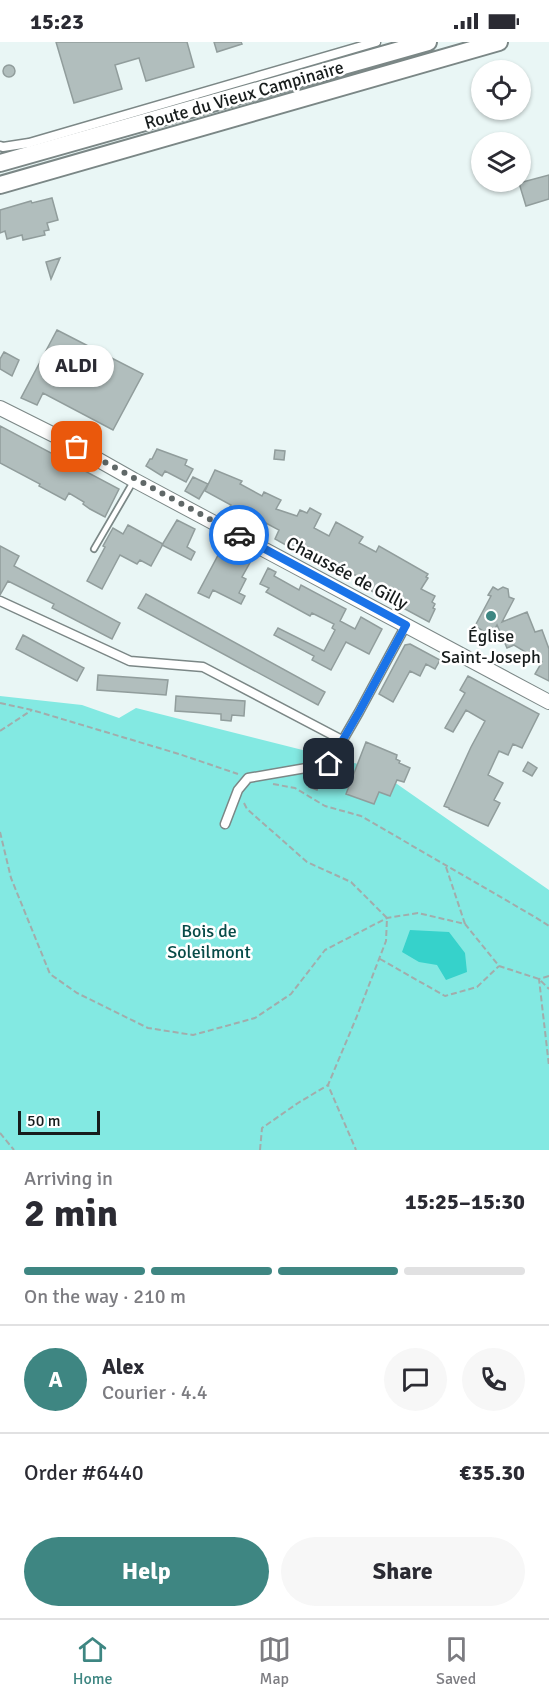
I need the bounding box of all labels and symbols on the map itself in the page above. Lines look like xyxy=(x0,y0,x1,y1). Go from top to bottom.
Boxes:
street label: Route du Vieux Campinaire xyxy=(142,56,346,134)
callout: ALDI xyxy=(40,345,115,387)
pin xyxy=(51,421,102,472)
courier xyxy=(209,505,269,565)
street label: Chaussée de Gilly xyxy=(282,532,412,615)
marker: Église Saint-Joseph xyxy=(484,609,498,623)
place label: Église Saint-Joseph xyxy=(441,625,541,668)
pin xyxy=(303,738,354,789)
park label: Bois de Soleilmont xyxy=(167,920,251,963)
scale bar xyxy=(18,1108,100,1136)

